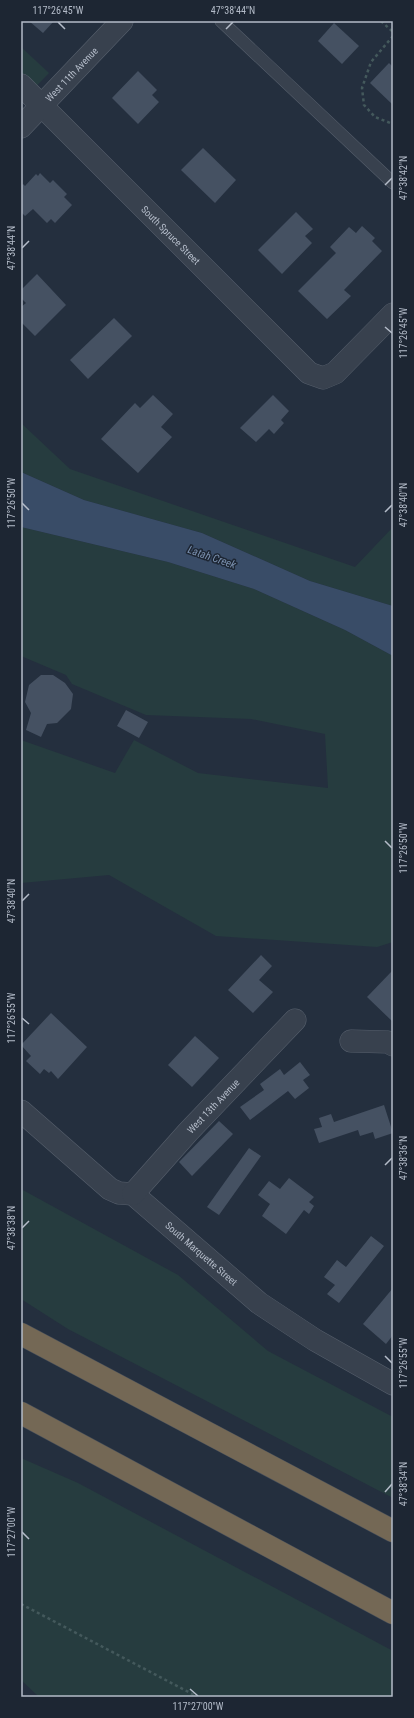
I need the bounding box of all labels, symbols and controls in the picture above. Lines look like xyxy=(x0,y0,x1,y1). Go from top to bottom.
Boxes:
text: 117°26'45"W xyxy=(33,5,84,16)
text: 47°38'44"N xyxy=(211,5,255,16)
street label: West 11th Avenue xyxy=(43,45,100,104)
text: 47°38'42"N xyxy=(398,156,409,200)
street label: South Spruce Street xyxy=(139,204,202,267)
text: 47°38'44"N xyxy=(6,226,17,270)
text: 117°26'45"W xyxy=(398,307,409,358)
text: 117°26'50"W xyxy=(6,477,17,528)
text: 47°38'40"N xyxy=(398,483,409,527)
water label: Latah Creek xyxy=(186,543,238,572)
text: 117°26'50"W xyxy=(398,822,409,873)
text: 47°38'40"N xyxy=(6,879,17,923)
text: 117°26'55"W xyxy=(6,992,17,1043)
street label: West 13th Avenue xyxy=(185,1077,242,1136)
text: 47°38'36"N xyxy=(398,1136,409,1180)
text: 47°38'38"N xyxy=(6,1206,17,1250)
street label: South Marquette Street xyxy=(163,1220,240,1288)
text: 117°26'55"W xyxy=(398,1337,409,1388)
text: 47°38'34"N xyxy=(398,1462,409,1506)
text: 117°27'00"W xyxy=(6,1506,17,1557)
text: 117°27'00"W xyxy=(173,1701,224,1712)

